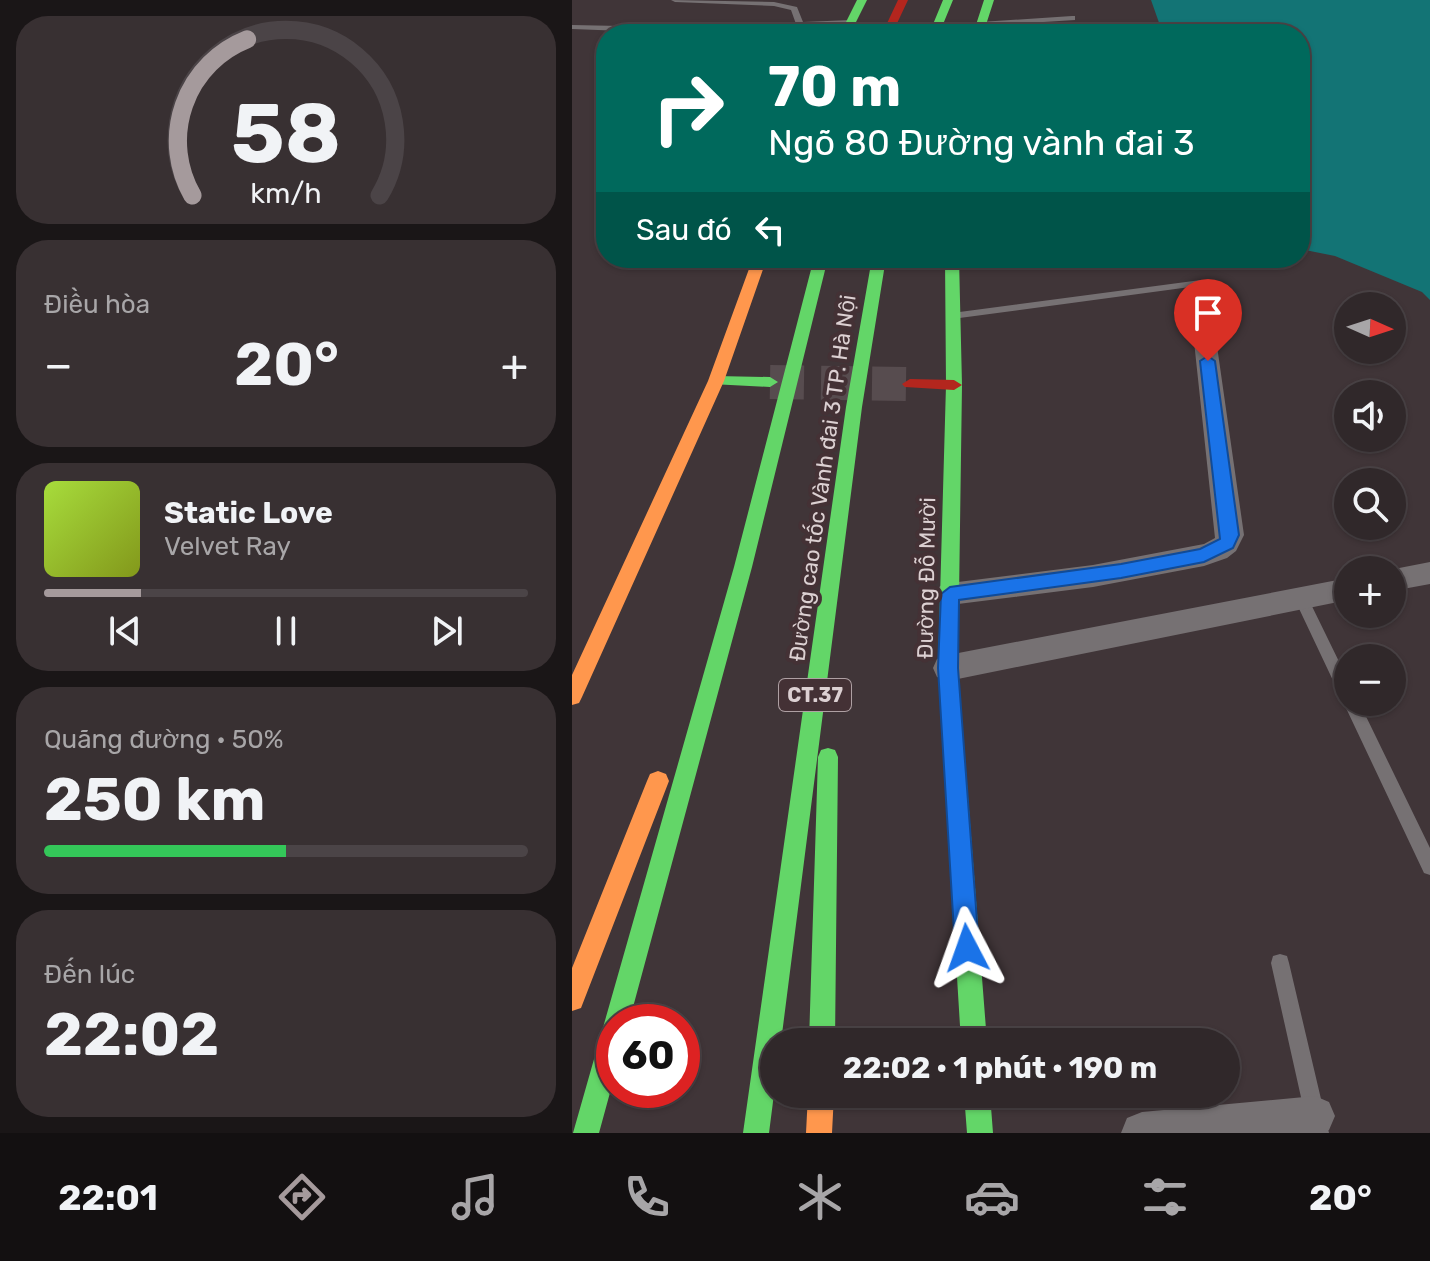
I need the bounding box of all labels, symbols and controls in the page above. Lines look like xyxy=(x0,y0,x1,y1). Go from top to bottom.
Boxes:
text: 70 m xyxy=(768,54,901,120)
icon: right xyxy=(636,56,740,160)
text: 58 xyxy=(231,84,341,183)
text: Ngõ 80 Đường vành đai 3 xyxy=(768,121,1195,164)
text: km/h xyxy=(250,176,322,210)
icon: left xyxy=(748,208,792,252)
text: Sau đó xyxy=(636,212,732,248)
pin xyxy=(1174,279,1242,361)
text: Điều hòa xyxy=(44,289,150,320)
icon: arrive xyxy=(1186,291,1230,335)
north arrow xyxy=(1334,292,1406,364)
map controls xyxy=(1334,292,1406,716)
street label: Đường cao tốc Vành đai 3 TP. Hà Nội xyxy=(783,293,862,663)
text: 20° xyxy=(234,329,339,400)
text: − xyxy=(44,339,73,391)
text: + xyxy=(501,339,528,391)
button: sound xyxy=(1334,380,1406,452)
button: search xyxy=(1334,468,1406,540)
text: Static Love xyxy=(164,495,333,531)
street label: Đường Đỗ Mười xyxy=(912,497,941,659)
text: Velvet Ray xyxy=(164,531,291,562)
button: + xyxy=(1334,556,1406,628)
icon: previous xyxy=(103,609,147,653)
icon: pause xyxy=(264,609,308,653)
icon: next xyxy=(425,609,469,653)
button: − xyxy=(1334,644,1406,716)
road number: CT.37 xyxy=(779,679,851,711)
text: Quãng đường · 50% xyxy=(44,724,284,755)
text: 250 km xyxy=(44,764,265,835)
position arrow xyxy=(925,906,1009,990)
text: Đến lúc xyxy=(44,959,135,990)
text: 22:02 xyxy=(44,999,219,1070)
speed limit sign: 60 xyxy=(596,1004,700,1108)
text: 22:02 · 1 phút · 190 m xyxy=(843,1050,1157,1086)
icon: directions xyxy=(274,1169,330,1225)
icon: music xyxy=(447,1169,503,1225)
icon: phone xyxy=(619,1169,675,1225)
icon: climate xyxy=(792,1169,848,1225)
icon: car xyxy=(964,1169,1020,1225)
icon: filters xyxy=(1137,1169,1193,1225)
text: 22:01 xyxy=(58,1176,158,1219)
text: 20° xyxy=(1309,1176,1372,1219)

